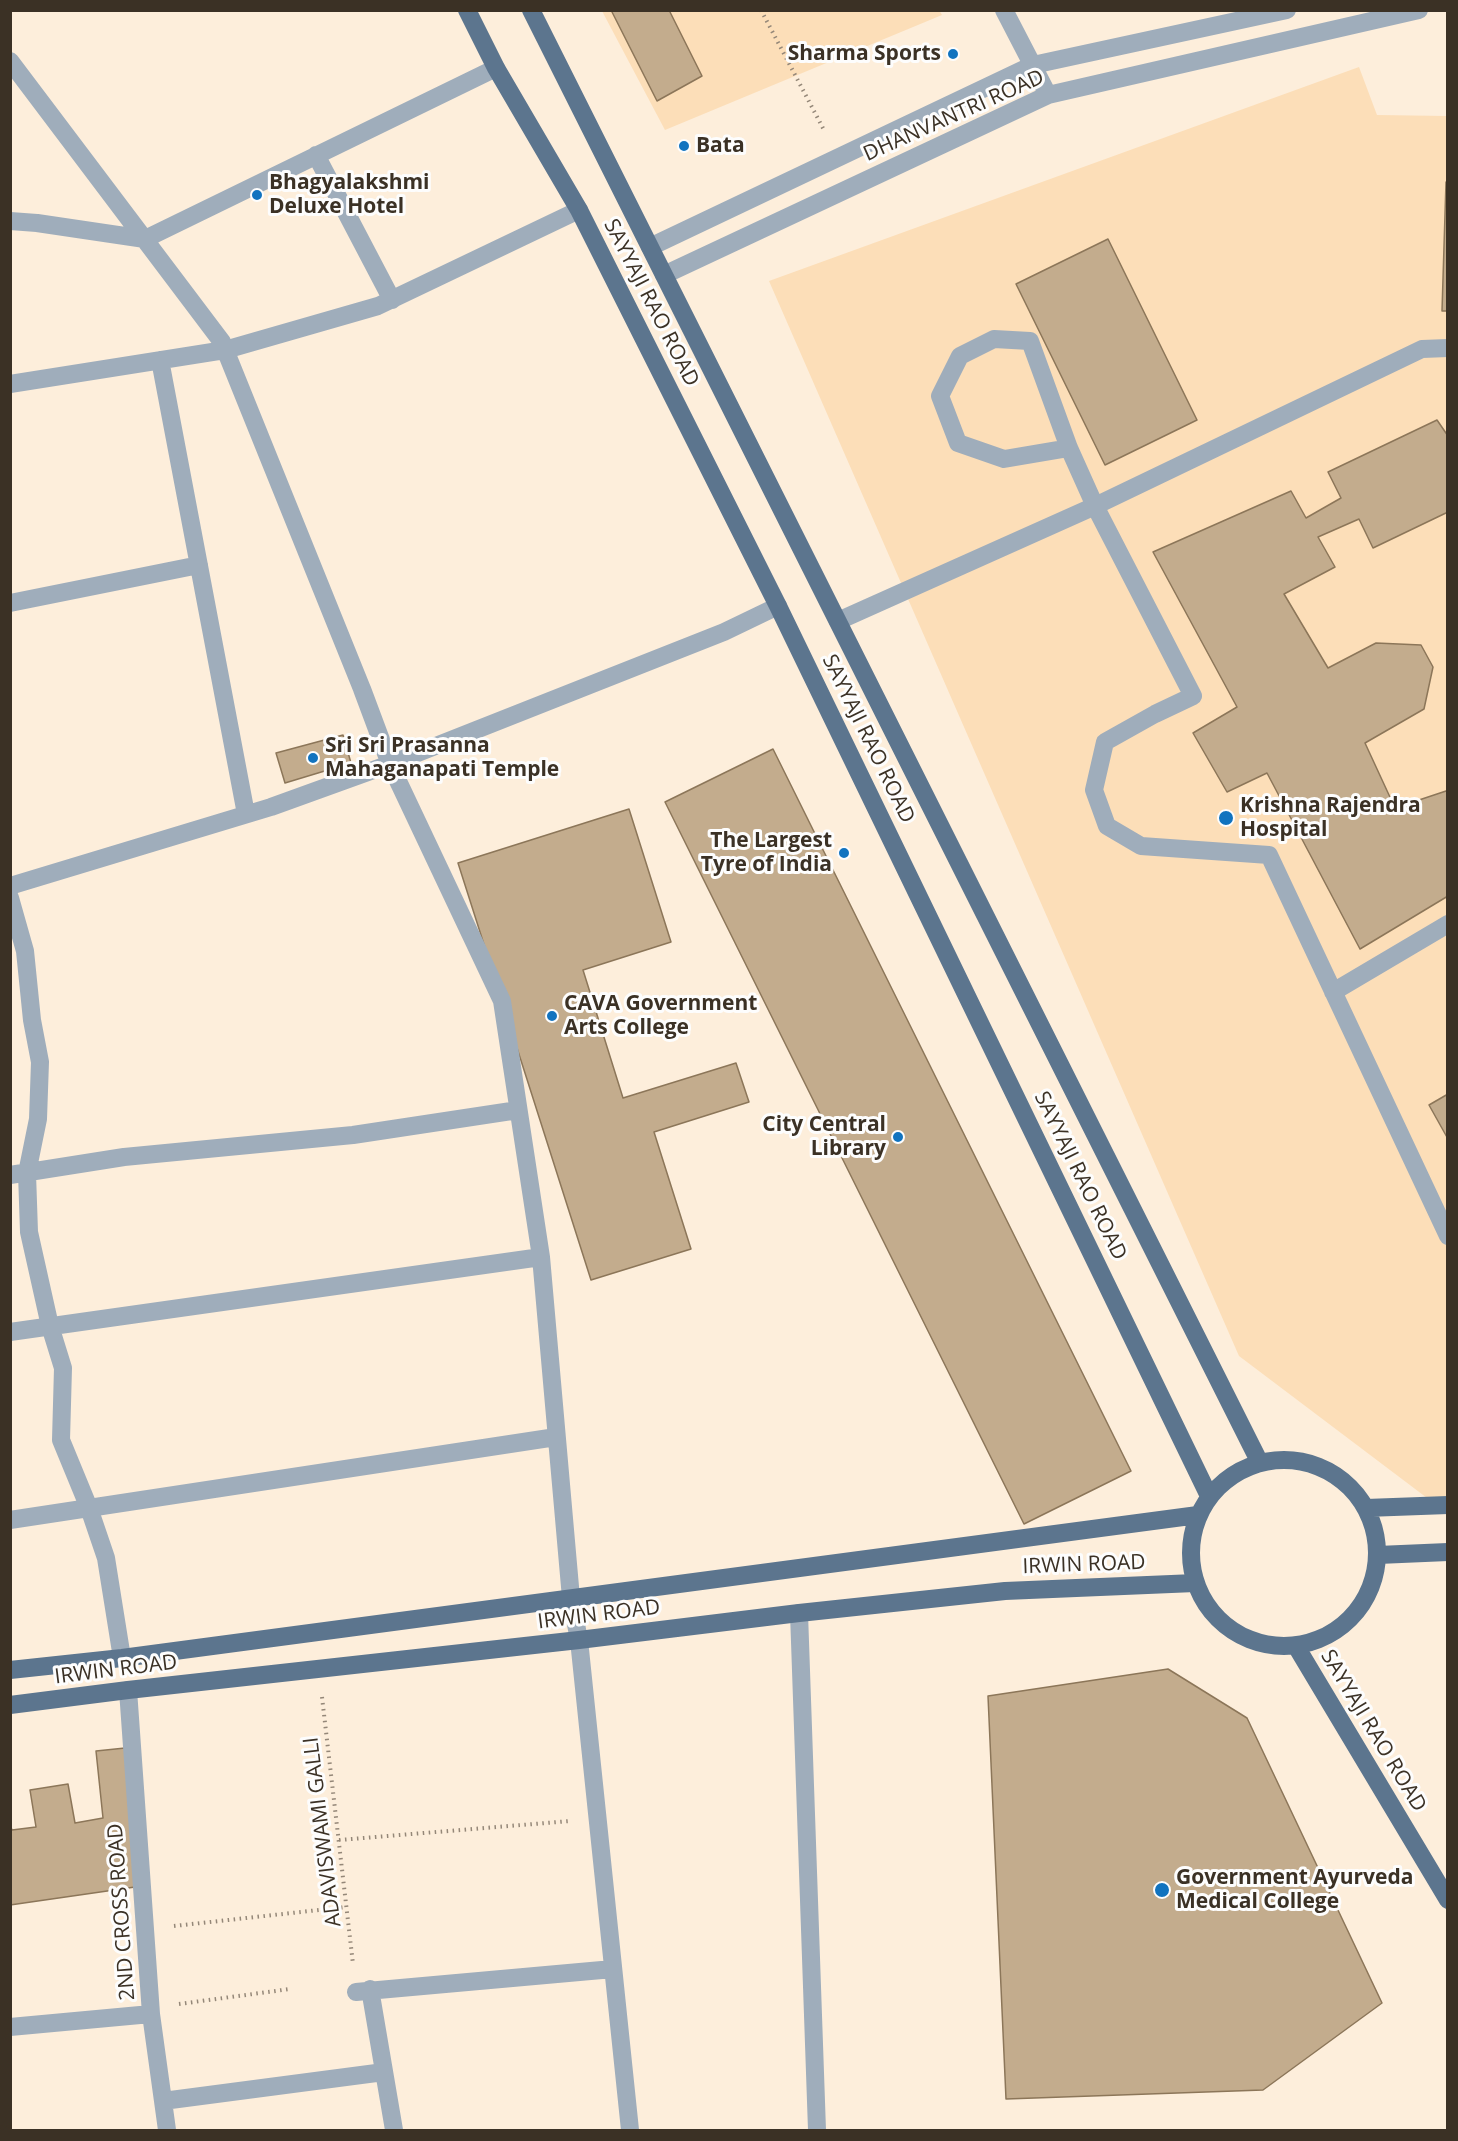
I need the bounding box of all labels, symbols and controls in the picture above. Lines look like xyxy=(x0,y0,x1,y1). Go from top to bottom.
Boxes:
place label: Sharma Sports xyxy=(788,41,941,67)
marker: Sharma Sports xyxy=(946,47,960,61)
street label: DHANVANTRI ROAD xyxy=(860,65,1048,167)
place label: Bata xyxy=(696,133,745,159)
marker: Bata xyxy=(677,139,691,153)
place label: Bhagyalakshmi Deluxe Hotel xyxy=(269,170,429,220)
marker: Bhagyalakshmi Deluxe Hotel xyxy=(250,188,264,202)
street label: SAYYAJI RAO ROAD xyxy=(598,215,704,391)
street label: SAYYAJI RAO ROAD xyxy=(816,651,920,827)
place label: Sri Sri Prasanna Mahaganapati Temple xyxy=(325,733,559,783)
marker: Sri Sri Prasanna Mahaganapati Temple xyxy=(306,751,320,765)
place label: Krishna Rajendra Hospital xyxy=(1240,793,1421,843)
marker: Krishna Rajendra Hospital xyxy=(1217,809,1235,827)
place label: The Largest Tyre of India xyxy=(701,828,832,878)
marker: The Largest Tyre of India xyxy=(837,846,851,860)
place label: CAVA Government Arts College xyxy=(564,991,757,1041)
marker: CAVA Government Arts College xyxy=(545,1009,559,1023)
street label: SAYYAJI RAO ROAD xyxy=(1028,1088,1132,1264)
place label: City Central Library xyxy=(762,1112,886,1162)
marker: City Central Library xyxy=(891,1130,905,1144)
street label: IRWIN ROAD xyxy=(1022,1550,1146,1580)
street label: IRWIN ROAD xyxy=(536,1595,662,1635)
street label: SAYYAJI RAO ROAD xyxy=(1315,1645,1431,1817)
street label: IRWIN ROAD xyxy=(53,1650,179,1690)
street label: ADAVISWAMI GALLI xyxy=(299,1736,347,1928)
street label: 2ND CROSS ROAD xyxy=(103,1823,141,2001)
place label: Government Ayurveda Medical College xyxy=(1176,1865,1413,1915)
marker: Government Ayurveda Medical College xyxy=(1153,1881,1171,1899)

